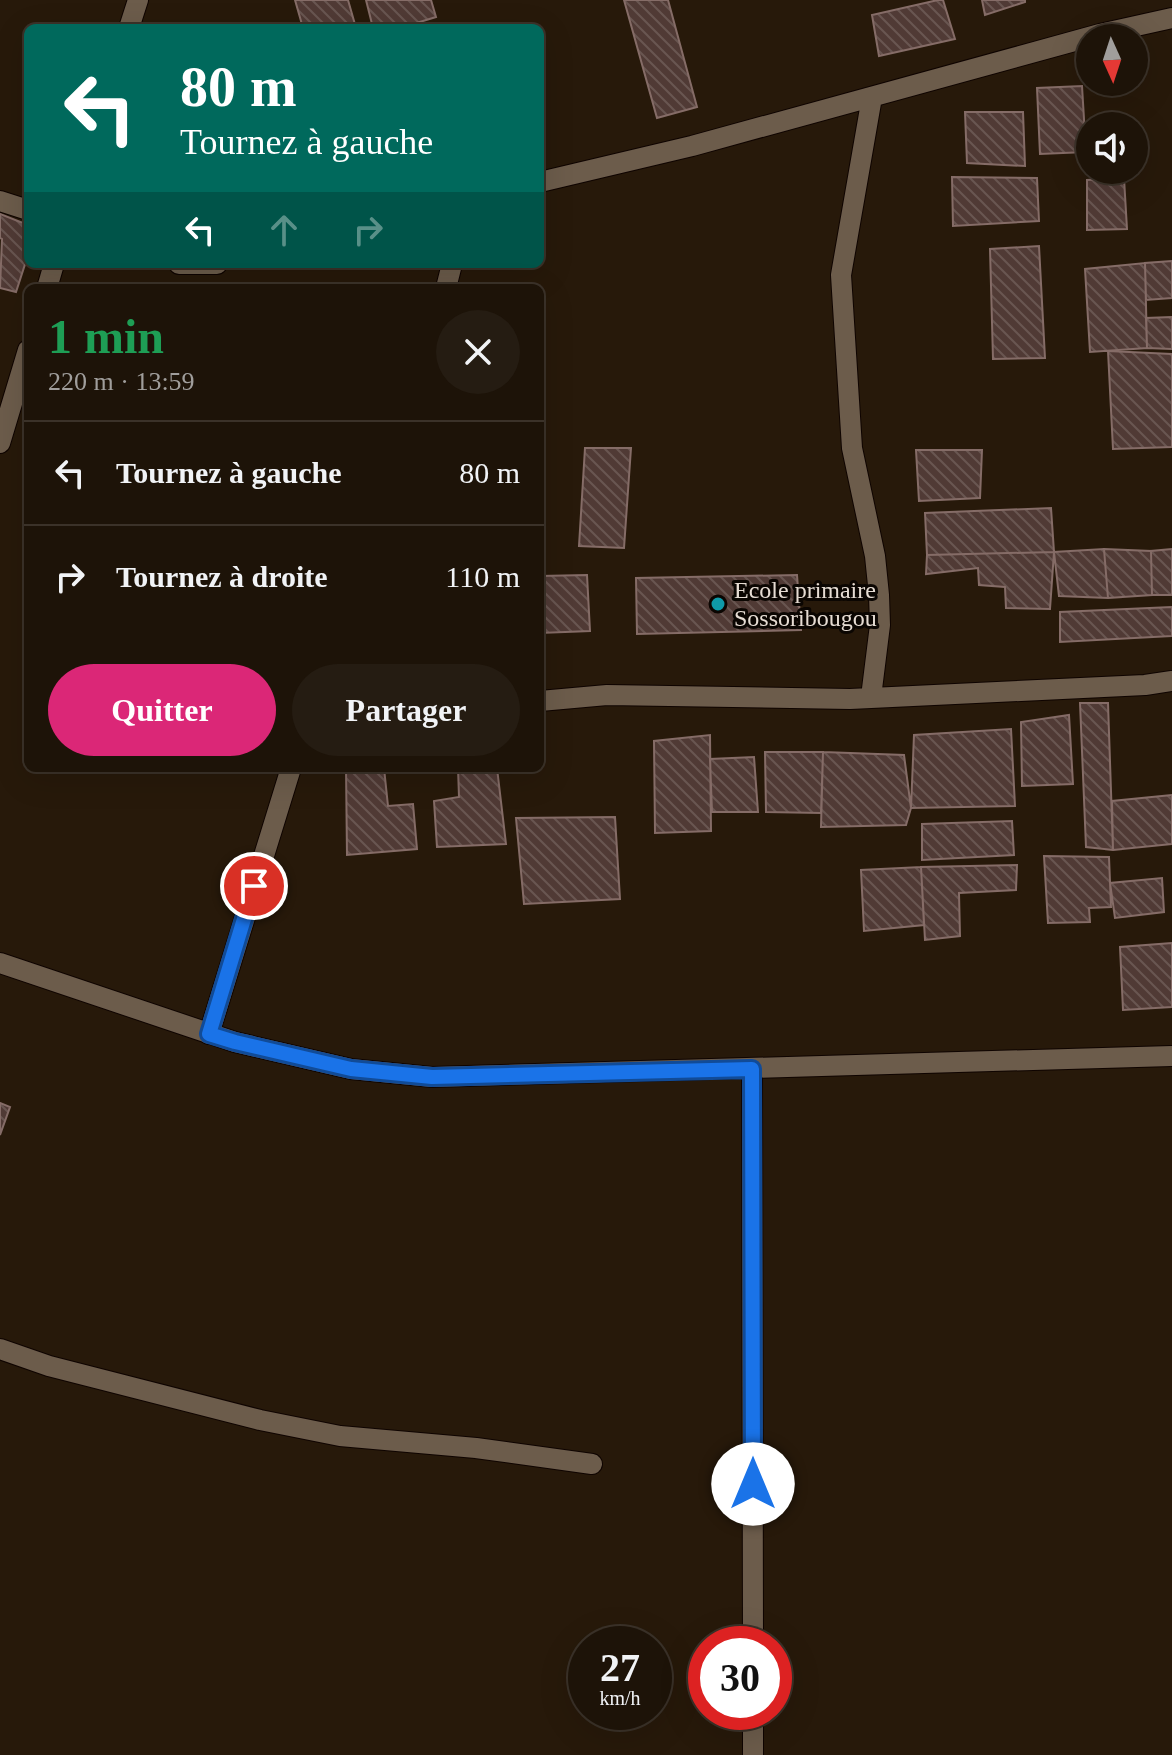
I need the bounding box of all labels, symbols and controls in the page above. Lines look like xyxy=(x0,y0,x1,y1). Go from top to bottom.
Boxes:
north arrow xyxy=(1076,24,1148,96)
map controls xyxy=(1076,24,1148,184)
icon: left xyxy=(48,56,152,160)
text: 80 m xyxy=(180,56,297,118)
button: sound xyxy=(1076,112,1148,184)
text: Tournez à gauche xyxy=(180,122,433,162)
icon: left xyxy=(178,208,222,252)
icon: ahead xyxy=(262,208,306,252)
icon: right xyxy=(346,208,390,252)
text: 1 min xyxy=(48,310,164,363)
button: close xyxy=(436,310,520,394)
text: 220 m · 13:59 xyxy=(48,367,195,396)
icon: left xyxy=(48,451,92,495)
text: Tournez à gauche xyxy=(116,456,342,489)
text: 80 m xyxy=(459,456,520,489)
icon: right xyxy=(48,555,92,599)
text: Tournez à droite xyxy=(116,560,328,593)
text: 110 m xyxy=(445,560,520,593)
place label: Ecole primaire Sossoribougou xyxy=(734,577,877,631)
marker: Ecole primaire Sossoribougou xyxy=(709,595,727,613)
button: Quitter xyxy=(48,664,276,756)
button: Partager xyxy=(292,664,520,756)
pin xyxy=(220,852,288,920)
icon: arrive xyxy=(232,864,276,908)
position arrow xyxy=(711,1442,795,1526)
speed limit sign: 30 xyxy=(688,1626,792,1730)
text: 27 xyxy=(600,1645,640,1690)
text: km/h xyxy=(599,1687,641,1709)

